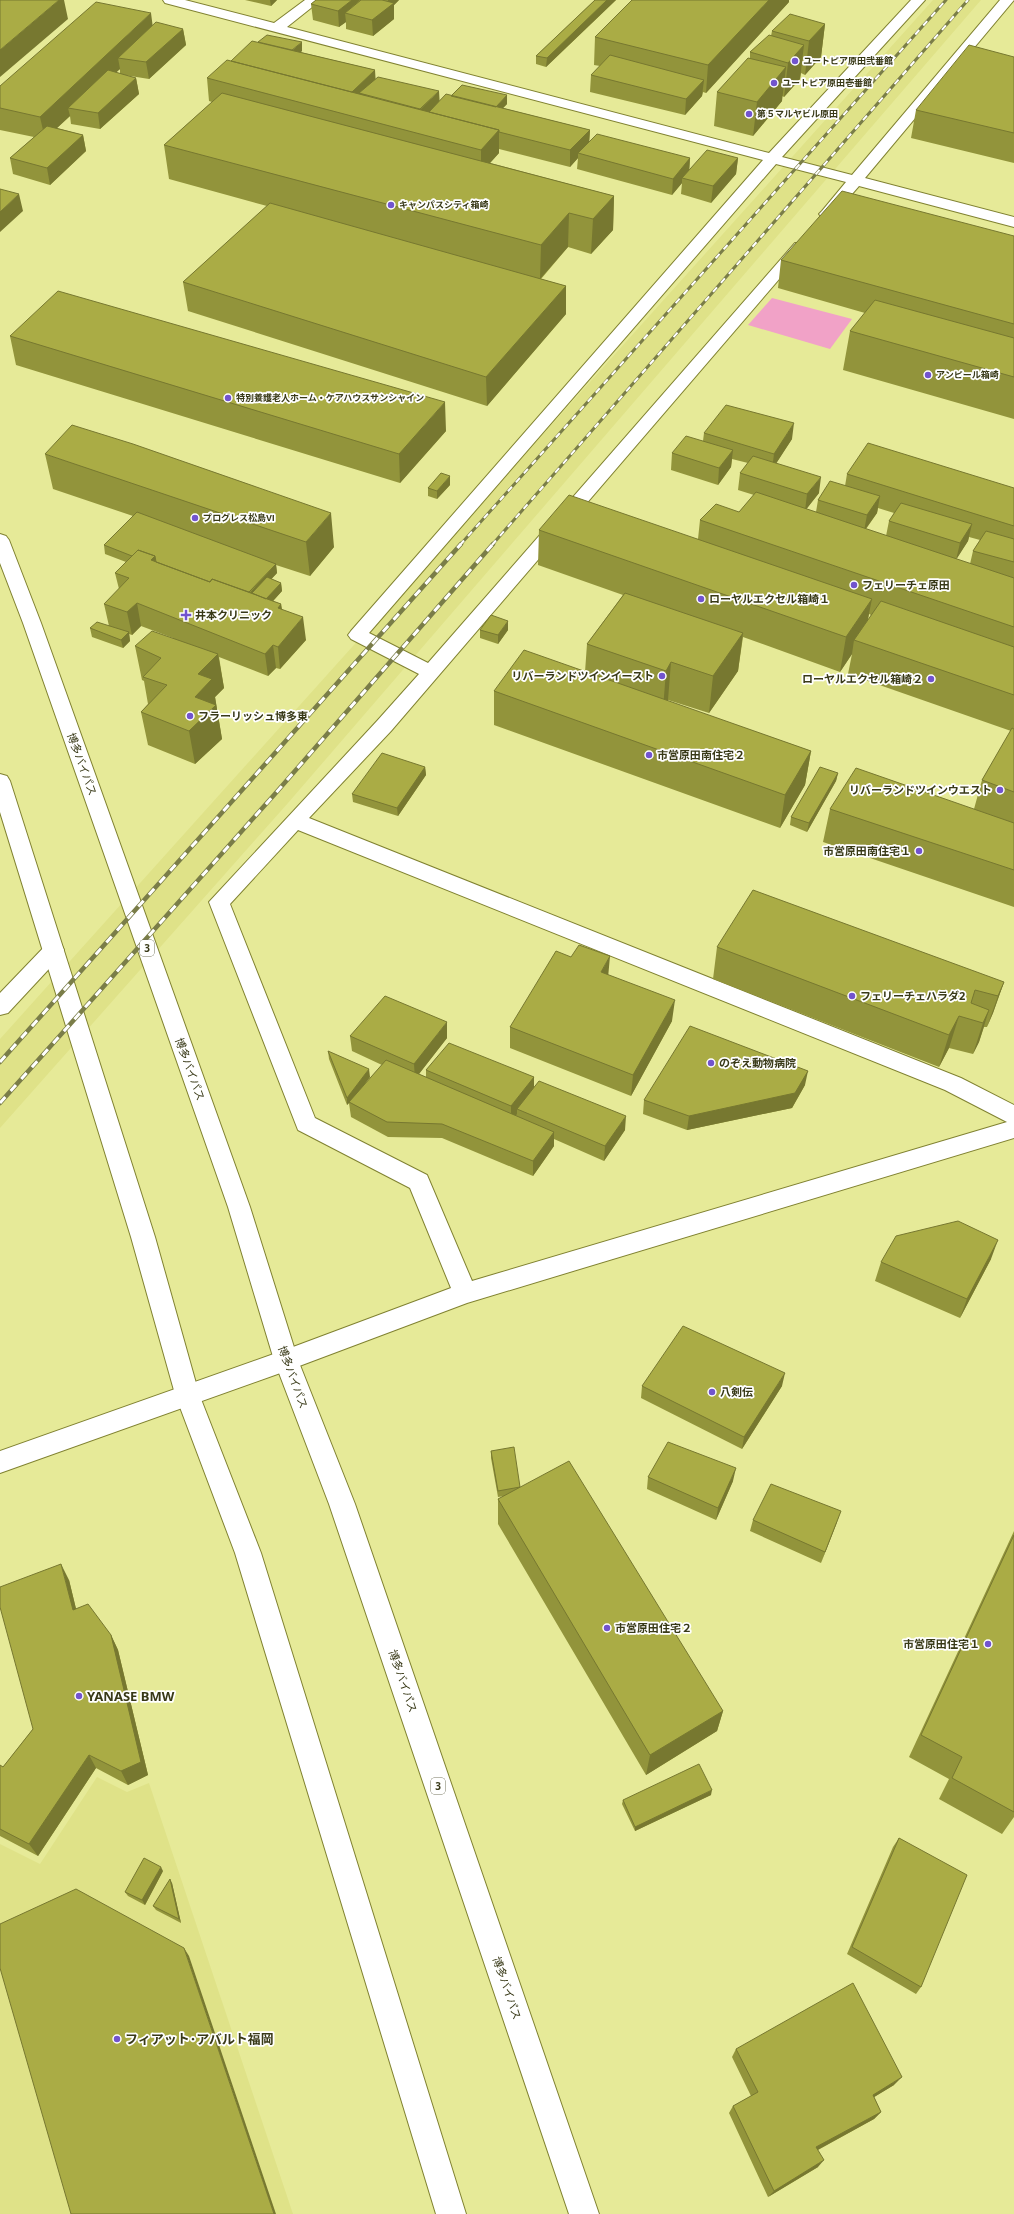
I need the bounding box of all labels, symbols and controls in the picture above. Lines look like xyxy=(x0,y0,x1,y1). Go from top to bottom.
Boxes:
place label: ユートピア原田弐番館 xyxy=(803,54,893,67)
marker: ユートピア原田弐番館 xyxy=(790,56,800,66)
place label: ユートピア原田壱番館 xyxy=(782,76,872,89)
marker: ユートピア原田壱番館 xyxy=(769,78,779,88)
place label: 第５マルヤビル原田 xyxy=(757,107,838,120)
marker: 第５マルヤビル原田 xyxy=(744,109,754,119)
place label: キャンパスシティ箱崎 xyxy=(399,198,488,211)
marker: キャンパスシティ箱崎 xyxy=(386,200,396,210)
place label: アンピール箱崎 xyxy=(936,368,999,381)
marker: アンピール箱崎 xyxy=(923,370,933,380)
place label: 特別養護老人ホーム・ケアハウスサンシャイン xyxy=(236,391,424,404)
marker: 特別養護老人ホーム・ケアハウスサンシャイン xyxy=(223,393,233,403)
place label: プログレス松島Ⅵ xyxy=(203,511,275,524)
marker: プログレス松島Ⅵ xyxy=(190,513,200,523)
place label: フェリーチェ原田 xyxy=(862,577,950,592)
marker: フェリーチェ原田 xyxy=(849,580,859,590)
place label: ローヤルエクセル箱崎１ xyxy=(709,591,830,606)
marker: ローヤルエクセル箱崎１ xyxy=(696,594,706,604)
place label: 井本クリニック xyxy=(195,607,272,622)
marker: 井本クリニック xyxy=(180,609,192,621)
place label: リバーランドツインイースト xyxy=(512,668,654,683)
marker: リバーランドツインイースト xyxy=(657,671,667,681)
place label: ローヤルエクセル箱崎２ xyxy=(802,671,923,686)
marker: ローヤルエクセル箱崎２ xyxy=(926,674,936,684)
place label: フラーリッシュ博多東 xyxy=(198,708,308,723)
marker: フラーリッシュ博多東 xyxy=(185,711,195,721)
street label: 博多バイパス xyxy=(64,730,101,797)
place label: 市営原田南住宅２ xyxy=(657,747,745,762)
marker: 市営原田南住宅２ xyxy=(644,750,654,760)
place label: リバーランドツインウエスト xyxy=(849,782,992,797)
marker: リバーランドツインウエスト xyxy=(995,785,1005,795)
place label: 市営原田南住宅１ xyxy=(823,843,911,858)
marker: 市営原田南住宅１ xyxy=(914,846,924,856)
road number: 3 xyxy=(140,940,154,956)
place label: フェリーチェハラダ2 xyxy=(860,988,965,1003)
marker: フェリーチェハラダ2 xyxy=(847,991,857,1001)
street label: 博多バイパス xyxy=(172,1035,209,1102)
place label: のぞえ動物病院 xyxy=(719,1055,796,1070)
marker: のぞえ動物病院 xyxy=(706,1058,716,1068)
street label: 博多バイパス xyxy=(275,1343,312,1410)
place label: 八剣伝 xyxy=(720,1384,753,1399)
marker: 八剣伝 xyxy=(707,1387,717,1397)
place label: 市営原田住宅２ xyxy=(615,1620,692,1635)
marker: 市営原田住宅２ xyxy=(602,1623,612,1633)
place label: 市営原田住宅１ xyxy=(903,1636,980,1651)
marker: 市営原田住宅１ xyxy=(983,1639,993,1649)
street label: 博多バイパス xyxy=(386,1647,421,1714)
place label: YANASE BMW xyxy=(87,1687,175,1705)
marker: YANASE BMW xyxy=(74,1691,84,1701)
road number: 3 xyxy=(431,1778,445,1794)
street label: 博多バイパス xyxy=(490,1954,525,2021)
place label: フィアット･アバルト福岡 xyxy=(125,2030,274,2048)
marker: フィアット･アバルト福岡 xyxy=(112,2034,122,2044)

